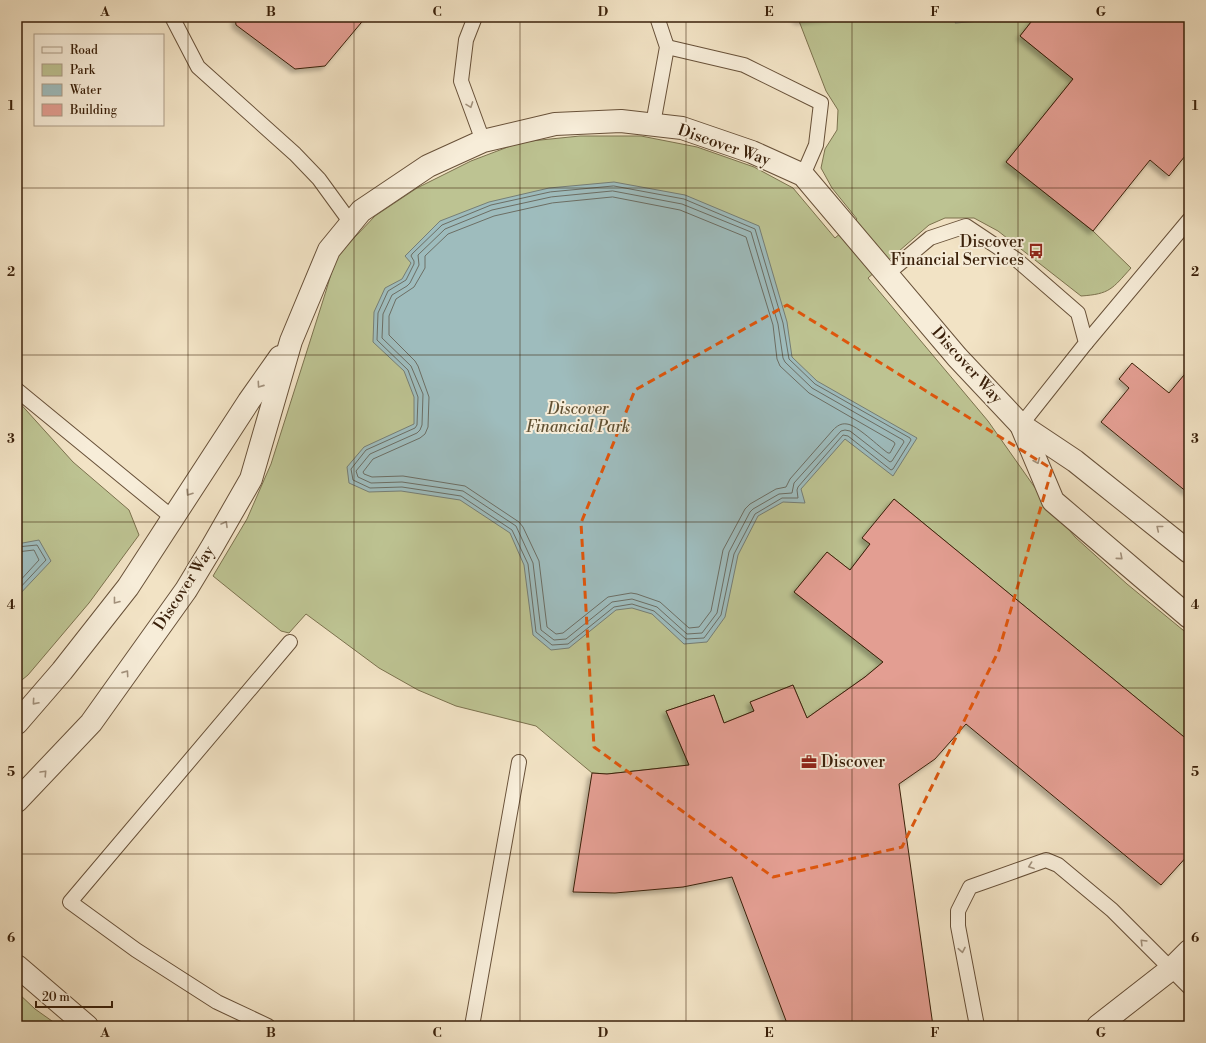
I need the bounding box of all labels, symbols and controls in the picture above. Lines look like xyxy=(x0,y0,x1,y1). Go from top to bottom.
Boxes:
text: A xyxy=(99,4,110,20)
text: B xyxy=(266,4,276,20)
text: C xyxy=(432,4,442,20)
text: D xyxy=(598,4,608,20)
text: E xyxy=(764,4,774,20)
text: F xyxy=(930,4,940,20)
text: G xyxy=(1096,4,1107,20)
legend xyxy=(34,34,164,126)
text: Road xyxy=(70,43,98,58)
text: Park xyxy=(70,63,96,78)
text: Water xyxy=(69,83,102,98)
text: 1 xyxy=(8,98,15,114)
text: 1 xyxy=(1192,98,1199,114)
one-way arrow xyxy=(465,101,473,108)
text: Building xyxy=(69,103,118,118)
street label: Discover Way xyxy=(675,120,773,170)
place label: Discover Financial Services xyxy=(890,232,1024,270)
bus stop icon: Discover Financial Services xyxy=(1027,242,1045,260)
text: 2 xyxy=(7,264,15,280)
text: 2 xyxy=(1191,264,1199,280)
street label: Discover Way xyxy=(927,322,1007,408)
one-way arrow xyxy=(258,380,265,387)
park label: Discover Financial Park xyxy=(526,399,630,437)
text: 3 xyxy=(7,431,15,447)
text: 3 xyxy=(1191,431,1199,447)
one-way arrow xyxy=(1032,458,1040,465)
one-way arrow xyxy=(187,489,194,496)
one-way arrow xyxy=(220,521,227,528)
one-way arrow xyxy=(1156,525,1163,532)
street label: Discover Way xyxy=(149,542,219,634)
one-way arrow xyxy=(1115,553,1122,560)
text: 4 xyxy=(7,597,16,613)
one-way arrow xyxy=(114,597,121,604)
text: 4 xyxy=(1191,597,1200,613)
one-way arrow xyxy=(121,670,129,677)
one-way arrow xyxy=(32,698,39,705)
place label: Discover xyxy=(821,752,885,772)
office icon: Discover xyxy=(800,753,818,771)
text: 5 xyxy=(7,764,15,780)
text: 5 xyxy=(1191,764,1199,780)
one-way arrow xyxy=(39,770,47,778)
one-way arrow xyxy=(1027,861,1034,869)
text: 6 xyxy=(7,930,15,946)
text: 6 xyxy=(1191,930,1199,946)
one-way arrow xyxy=(1140,939,1148,947)
one-way arrow xyxy=(958,947,966,953)
scale bar xyxy=(36,983,112,1009)
text: 20 m xyxy=(42,990,70,1005)
text: A xyxy=(99,1025,110,1041)
text: B xyxy=(266,1025,276,1041)
text: C xyxy=(432,1025,442,1041)
text: D xyxy=(598,1025,608,1041)
text: E xyxy=(764,1025,774,1041)
text: F xyxy=(930,1025,940,1041)
text: G xyxy=(1096,1025,1107,1041)

